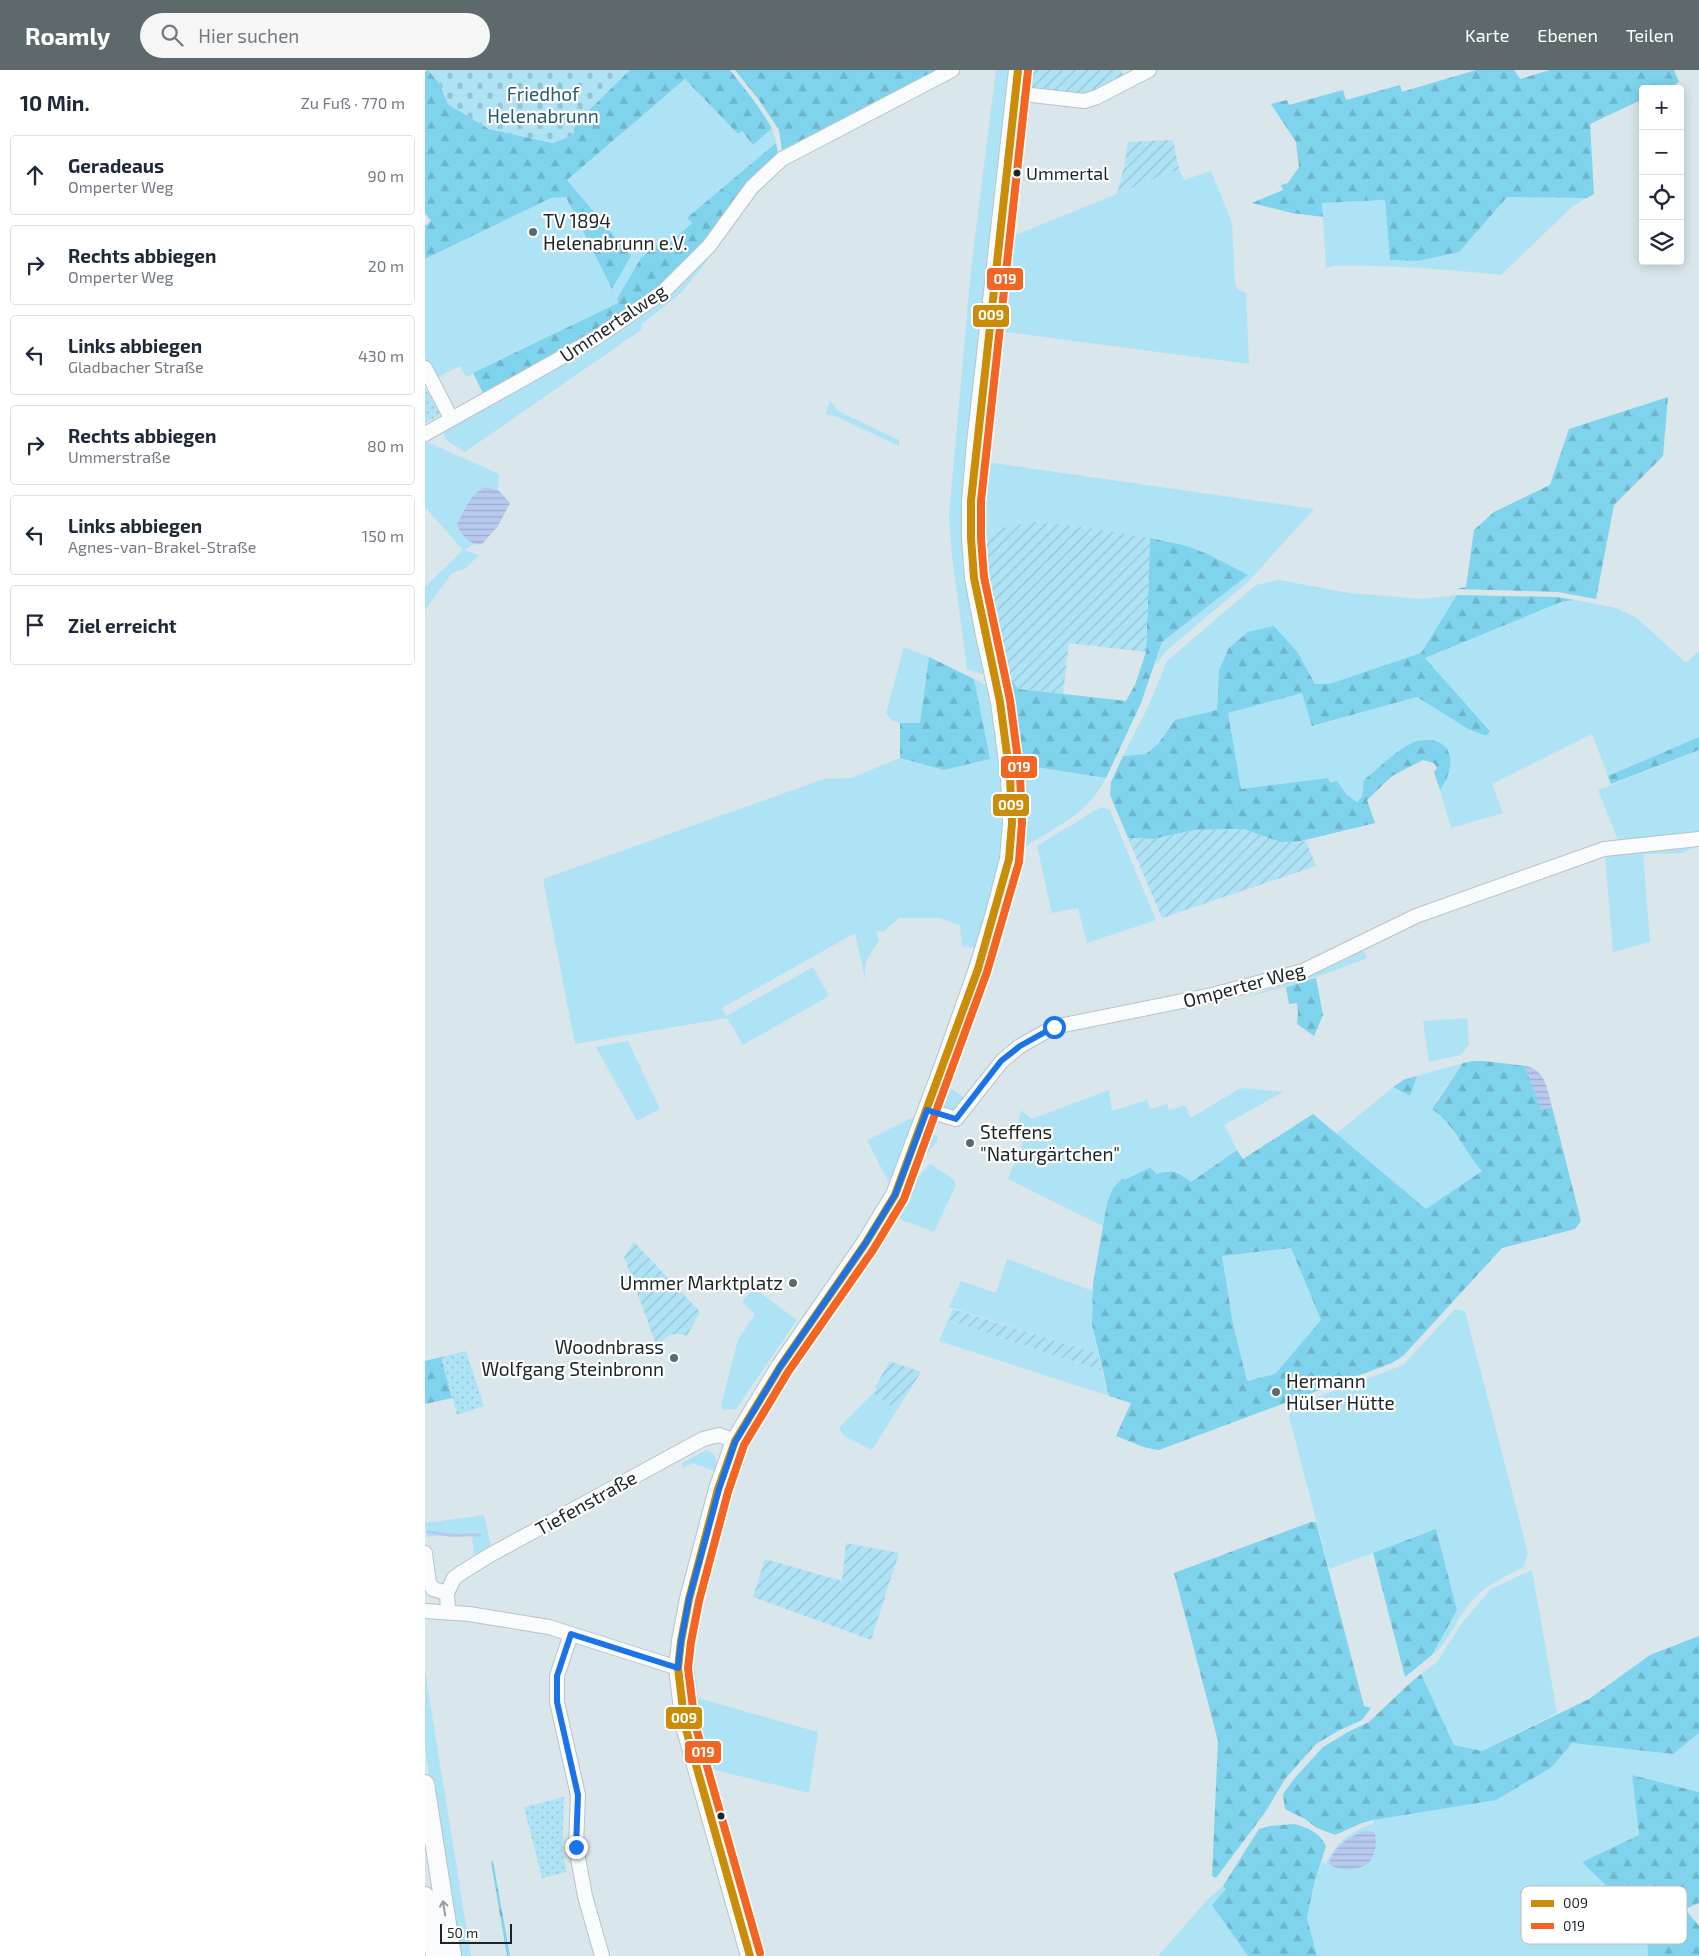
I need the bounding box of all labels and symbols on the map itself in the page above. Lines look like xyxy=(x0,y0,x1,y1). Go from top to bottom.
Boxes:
park label: Friedhof Helenabrunn xyxy=(487,82,599,127)
place label: Ummertal xyxy=(1026,162,1109,184)
marker: Ummertal xyxy=(1012,168,1022,178)
place label: TV 1894 Helenabrunn e.V. xyxy=(543,209,688,254)
marker: TV 1894 Helenabrunn e.V. xyxy=(527,226,539,238)
line badge: 019 xyxy=(986,267,1024,291)
text: 019 xyxy=(993,270,1017,287)
street label: Ummertalweg xyxy=(555,278,671,367)
line badge: 009 xyxy=(972,304,1010,328)
text: 009 xyxy=(978,306,1004,323)
line badge: 019 xyxy=(1000,755,1038,779)
text: 019 xyxy=(1007,758,1031,775)
line badge: 009 xyxy=(992,793,1030,817)
text: 009 xyxy=(998,796,1024,813)
street label: Omperter Weg xyxy=(1180,957,1308,1012)
route start xyxy=(1043,1016,1066,1039)
place label: Steffens "Naturgärtchen" xyxy=(980,1120,1120,1165)
marker: Steffens "Naturgärtchen" xyxy=(964,1137,976,1149)
place label: Ummer Marktplatz xyxy=(620,1271,783,1294)
marker: Ummer Marktplatz xyxy=(787,1277,799,1289)
place label: Woodnbrass Wolfgang Steinbronn xyxy=(481,1335,664,1380)
marker: Woodnbrass Wolfgang Steinbronn xyxy=(668,1352,680,1364)
place label: Hermann Hülser Hütte xyxy=(1286,1369,1395,1414)
marker: Hermann Hülser Hütte xyxy=(1270,1386,1282,1398)
street label: Tiefenstraße xyxy=(531,1465,640,1540)
line badge: 009 xyxy=(665,1706,703,1730)
text: 009 xyxy=(671,1709,697,1726)
line badge: 019 xyxy=(684,1740,722,1764)
text: 019 xyxy=(691,1743,715,1760)
unlabelled marker xyxy=(716,1811,726,1821)
route end xyxy=(565,1836,588,1859)
legend xyxy=(1521,1886,1687,1944)
text: 009 xyxy=(1563,1894,1588,1911)
one-way arrow xyxy=(439,1900,449,1916)
text: 019 xyxy=(1563,1917,1585,1934)
scale bar xyxy=(440,1921,513,1944)

